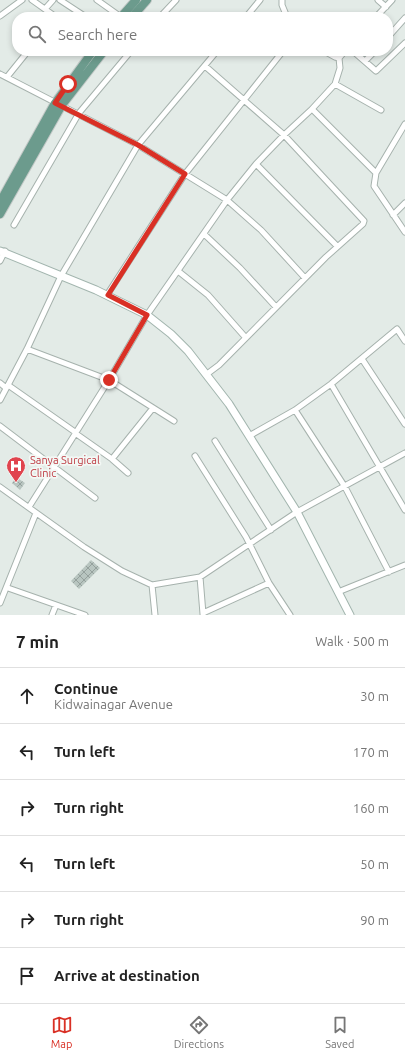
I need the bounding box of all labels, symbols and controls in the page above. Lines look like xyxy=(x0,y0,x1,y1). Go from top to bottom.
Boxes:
search box xyxy=(12,12,393,56)
icon: search xyxy=(26,23,48,45)
text: Search here xyxy=(58,26,137,43)
route start xyxy=(59,75,77,93)
route end xyxy=(100,371,118,389)
place label: Sanya Surgical Clinic xyxy=(30,454,100,479)
hospital icon: Sanya Surgical Clinic xyxy=(5,455,27,483)
text: 7 min xyxy=(16,632,59,651)
text: Walk · 500 m xyxy=(315,634,389,648)
text: Continue xyxy=(54,680,118,697)
icon: ahead xyxy=(16,685,38,707)
text: 30 m xyxy=(360,689,389,703)
text: Kidwainagar Avenue xyxy=(54,697,173,711)
icon: left xyxy=(16,741,38,763)
text: Turn left xyxy=(54,743,115,760)
text: 170 m xyxy=(353,745,389,759)
icon: right xyxy=(16,797,38,819)
text: Turn right xyxy=(54,799,124,816)
text: 160 m xyxy=(353,801,389,815)
icon: left xyxy=(16,853,38,875)
text: Turn left xyxy=(54,855,115,872)
text: 50 m xyxy=(360,857,389,871)
icon: right xyxy=(16,909,38,931)
text: Turn right xyxy=(54,911,124,928)
text: 90 m xyxy=(360,913,389,927)
icon: arrive xyxy=(16,965,38,987)
text: Arrive at destination xyxy=(54,967,200,984)
tab: Map xyxy=(51,1014,73,1050)
tab: Directions xyxy=(174,1014,224,1050)
tab: Saved xyxy=(325,1014,354,1050)

